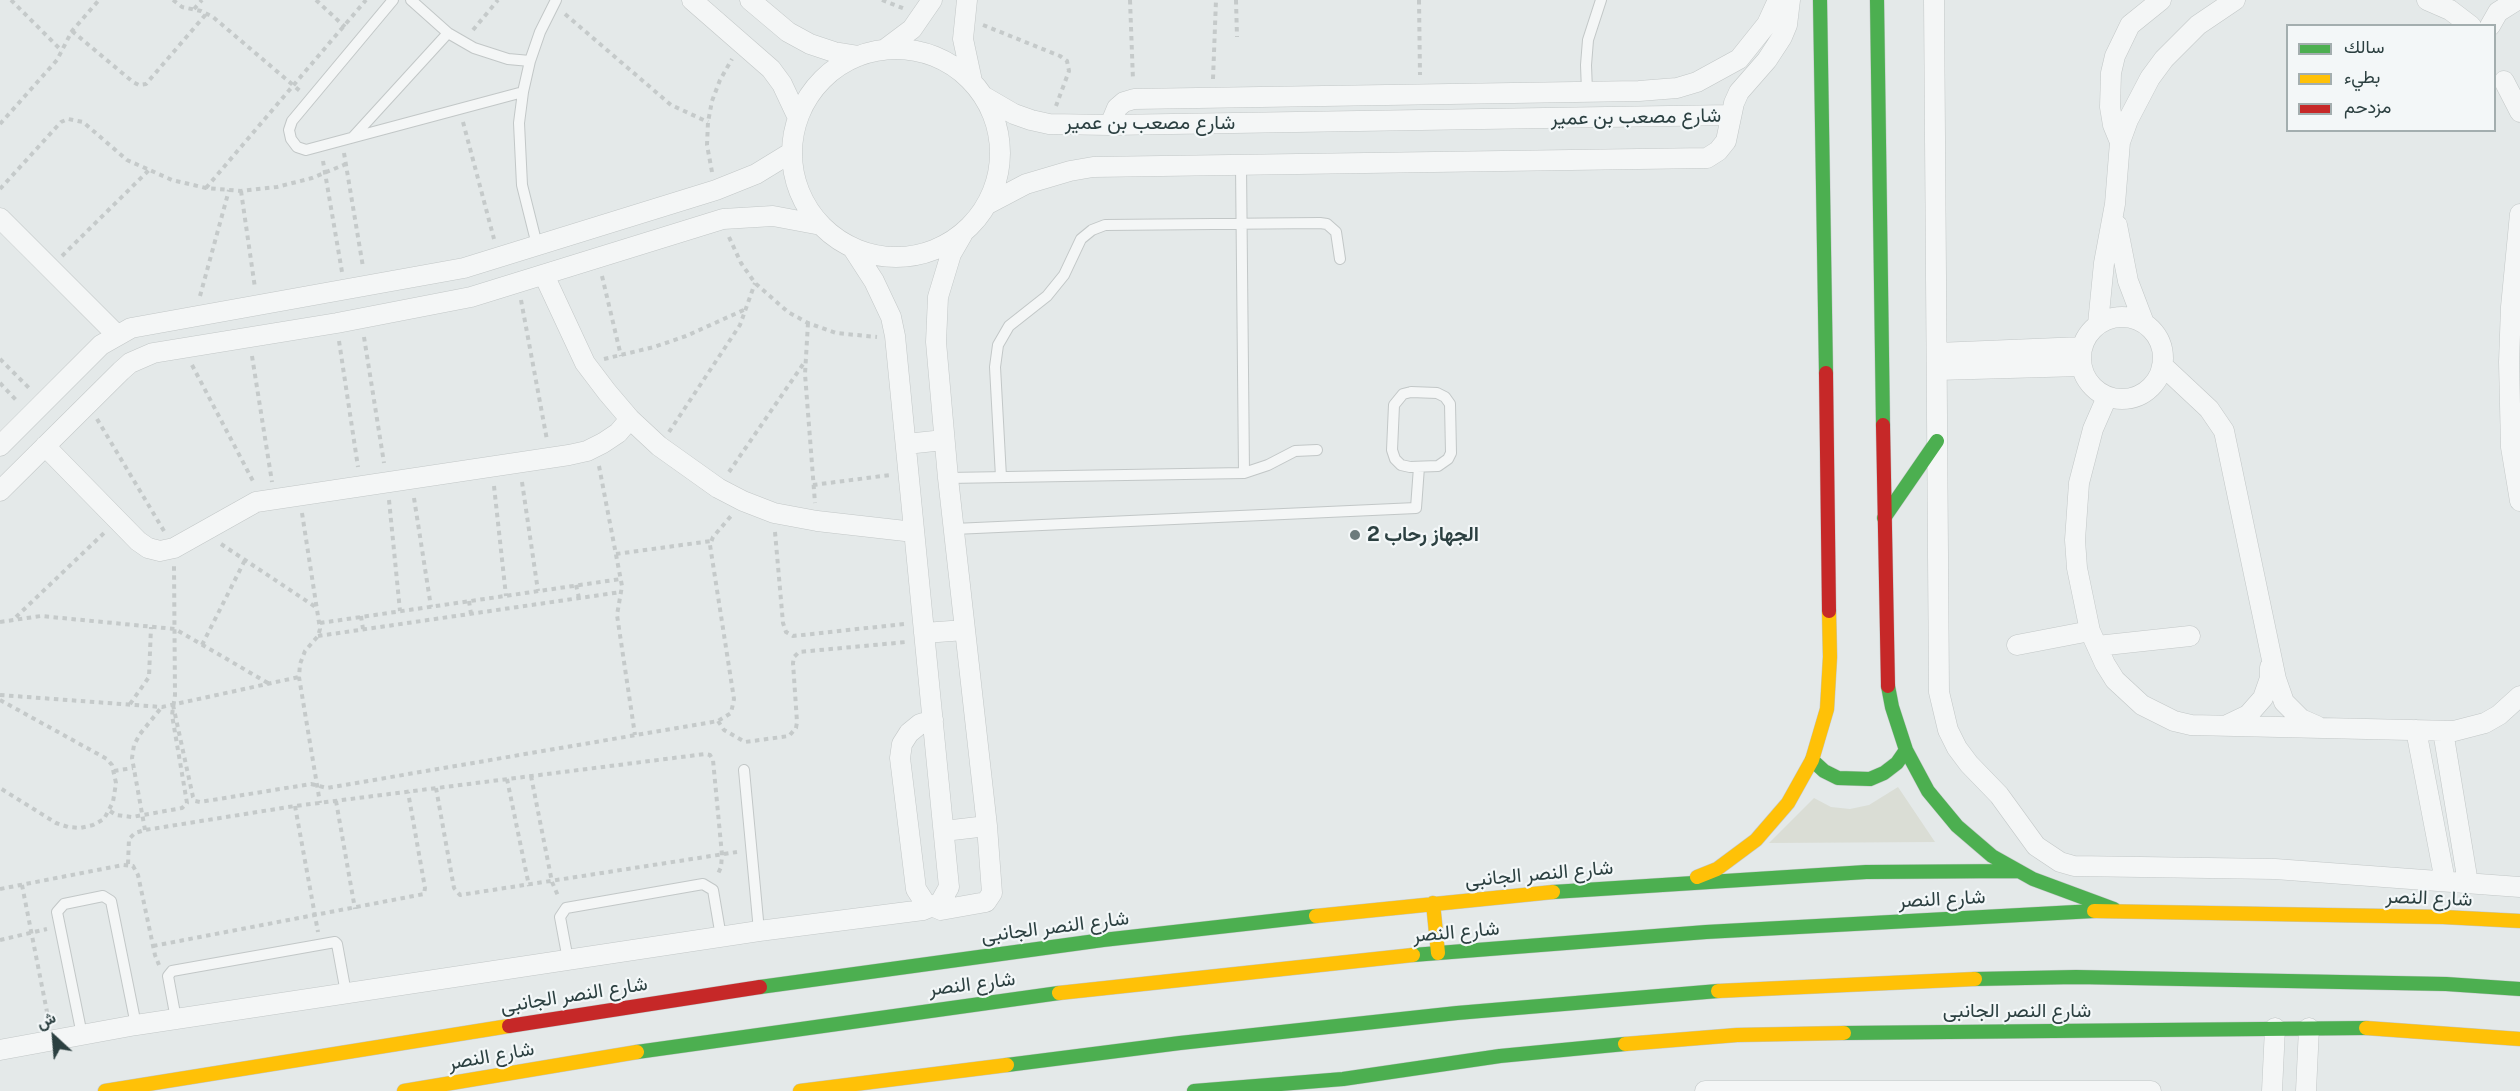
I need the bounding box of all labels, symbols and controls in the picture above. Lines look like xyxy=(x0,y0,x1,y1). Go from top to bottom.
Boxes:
legend xyxy=(2286,24,2496,132)
text: سالك xyxy=(2344,36,2384,57)
text: بطيء xyxy=(2344,66,2380,87)
text: مزدحم xyxy=(2344,96,2391,117)
street label: شارع مصعب بن عمير xyxy=(1551,104,1721,130)
street label: شارع مصعب بن عمير xyxy=(1065,111,1235,135)
place label: الجهاز رحاب 2 xyxy=(1367,523,1479,547)
marker: الجهاز رحاب 2 xyxy=(1348,528,1362,542)
street label: شارع النصر الجانبى xyxy=(1464,856,1614,892)
street label: شارع النصر xyxy=(2385,884,2473,912)
street label: شارع النصر xyxy=(1898,885,1986,913)
street label: شارع النصر الجانبى xyxy=(980,906,1130,948)
street label: شارع النصر xyxy=(1412,916,1500,948)
street label: شارع النصر xyxy=(927,967,1017,1001)
street label: شارع النصر الجانبى xyxy=(499,972,649,1018)
street label: شارع النصر الجانبى xyxy=(1943,999,2091,1023)
north arrow xyxy=(24,1007,84,1067)
text: ش xyxy=(33,1008,59,1033)
street label: شارع النصر xyxy=(446,1037,536,1075)

